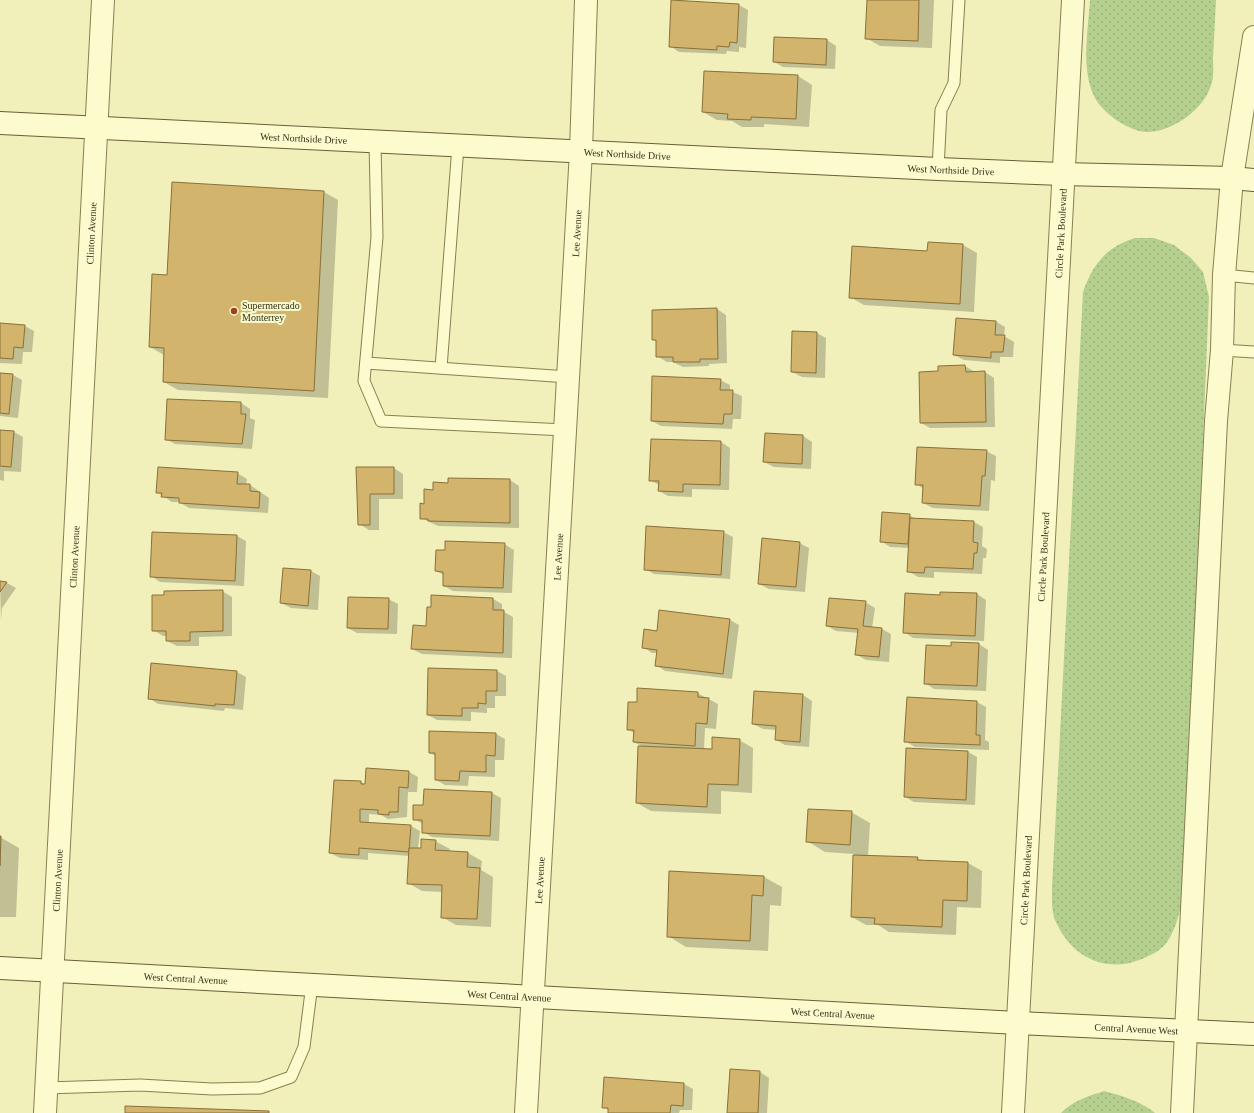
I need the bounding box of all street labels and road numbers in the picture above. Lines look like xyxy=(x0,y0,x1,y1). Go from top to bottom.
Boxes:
street label: West Northside Drive xyxy=(260,130,348,146)
street label: West Northside Drive xyxy=(583,146,672,161)
street label: West Northside Drive xyxy=(907,162,995,177)
street label: Circle Park Boulevard xyxy=(1053,188,1068,278)
street label: Clinton Avenue xyxy=(84,201,98,265)
street label: Lee Avenue xyxy=(569,209,583,257)
street label: Circle Park Boulevard xyxy=(1035,512,1051,602)
street label: Clinton Avenue xyxy=(67,525,81,588)
street label: Lee Avenue xyxy=(551,532,565,581)
street label: Circle Park Boulevard xyxy=(1018,835,1033,925)
street label: Clinton Avenue xyxy=(50,848,64,912)
street label: Lee Avenue xyxy=(532,856,546,904)
street label: West Central Avenue xyxy=(143,970,229,986)
street label: West Central Avenue xyxy=(467,988,552,1003)
street label: West Central Avenue xyxy=(790,1005,876,1021)
street label: Central Avenue West xyxy=(1094,1021,1179,1036)

